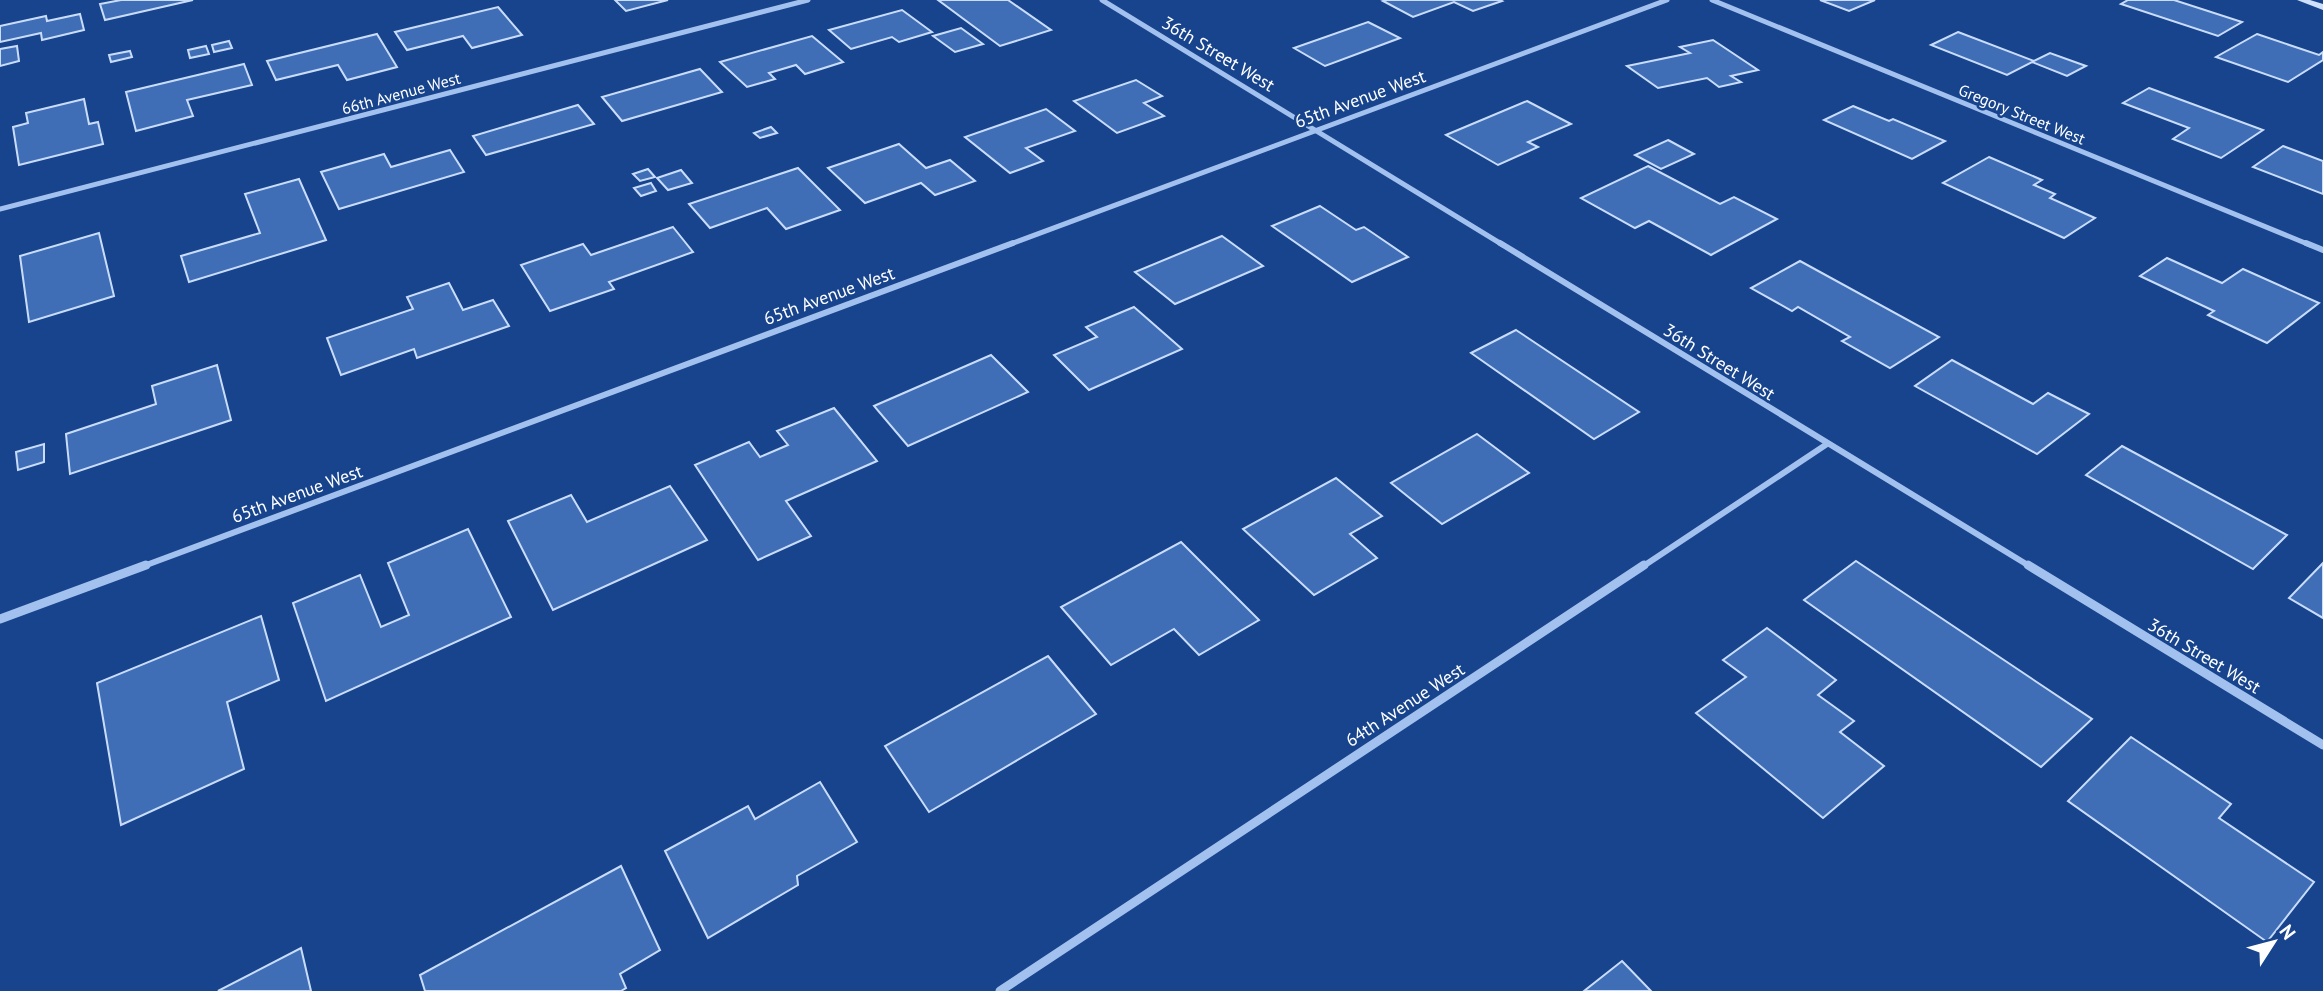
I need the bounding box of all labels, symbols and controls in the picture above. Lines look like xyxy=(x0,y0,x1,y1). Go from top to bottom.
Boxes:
street label: 36th Street West xyxy=(1158,11,1279,96)
street label: 65th Avenue West xyxy=(1291,64,1428,133)
street label: 66th Avenue West xyxy=(339,67,463,118)
street label: Gregory Street West xyxy=(1956,80,2089,149)
street label: 65th Avenue West xyxy=(760,261,897,330)
street label: 36th Street West xyxy=(1659,318,1780,405)
street label: 65th Avenue West xyxy=(228,459,365,528)
street label: 36th Street West xyxy=(2144,613,2265,698)
street label: 64th Avenue West xyxy=(1341,658,1469,752)
north arrow xyxy=(2239,907,2309,977)
text: N xyxy=(2274,920,2301,944)

